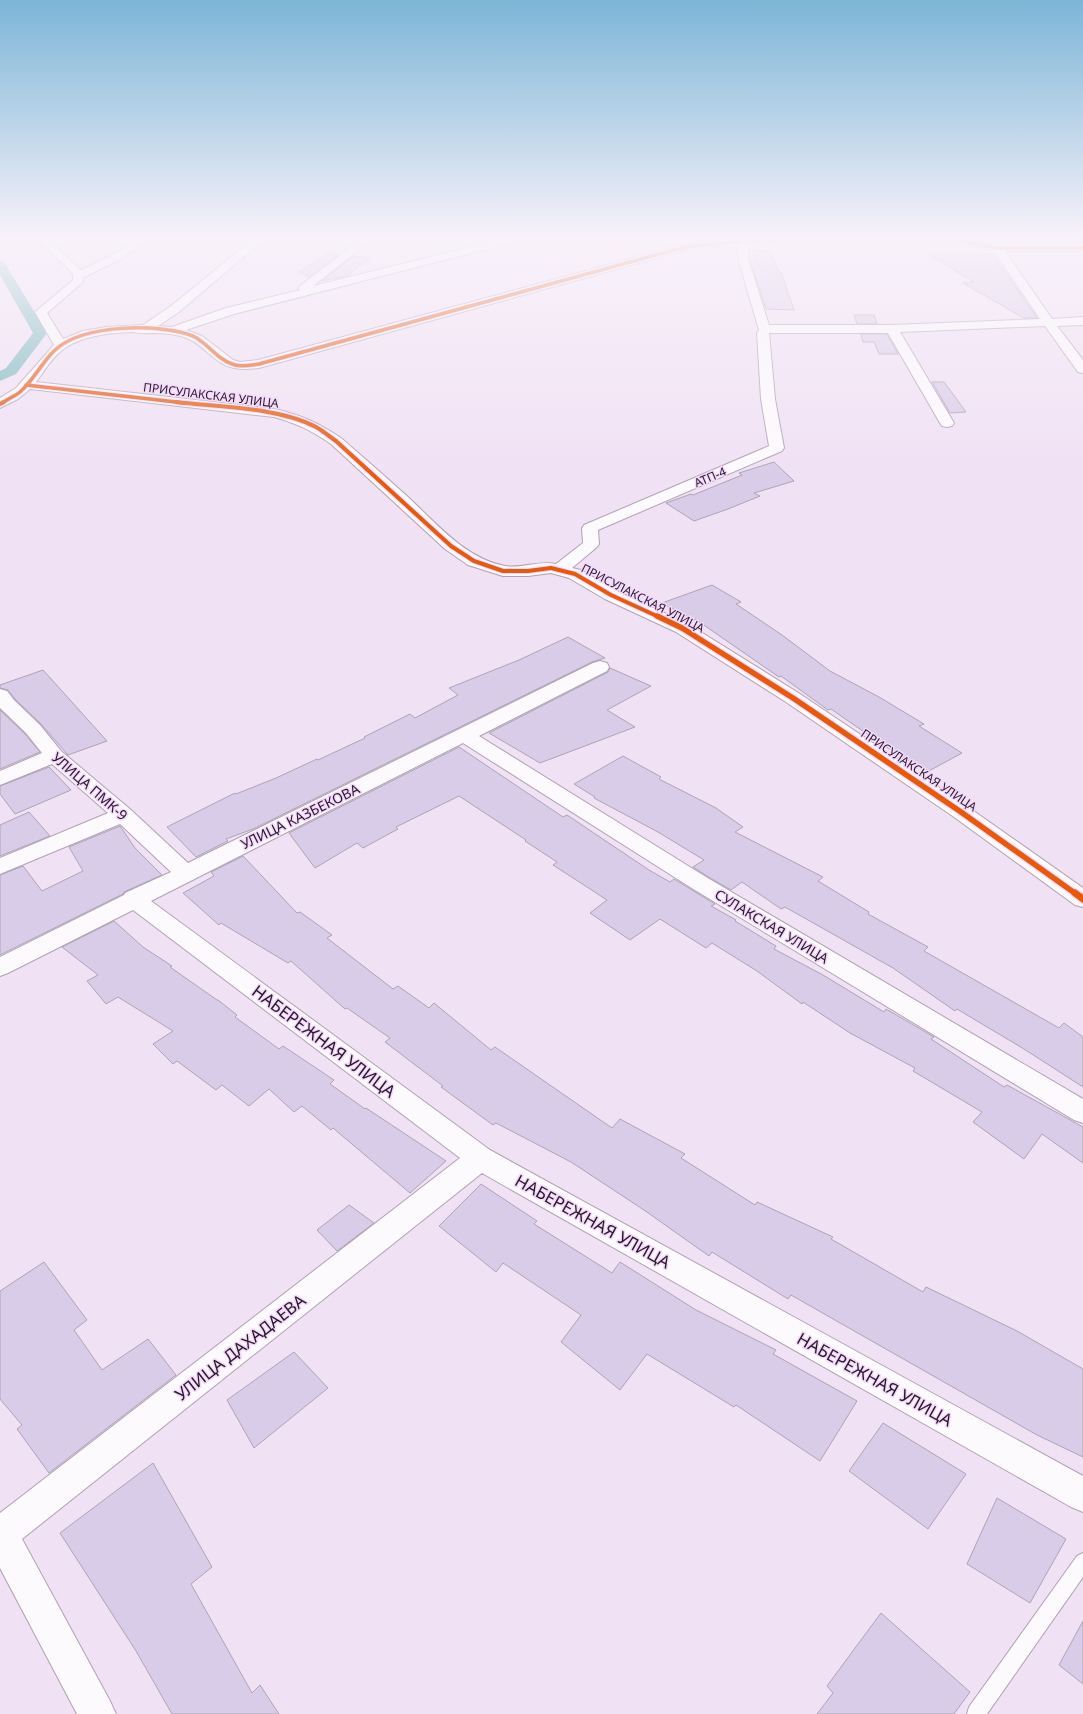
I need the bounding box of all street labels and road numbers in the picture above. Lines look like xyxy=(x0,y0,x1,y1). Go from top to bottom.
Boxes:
street label: ПРИСУЛАКСКАЯ УЛИЦА xyxy=(142,378,280,412)
street label: АТП-4 xyxy=(691,463,729,491)
street label: ПРИСУЛАКСКАЯ УЛИЦА xyxy=(578,559,708,637)
street label: ПРИСУЛАКСКАЯ УЛИЦА xyxy=(858,725,981,815)
street label: УЛИЦА ПМК-9 xyxy=(48,748,132,824)
street label: УЛИЦА КАЗБЕКОВА xyxy=(237,779,363,853)
street label: СУЛАКСКАЯ УЛИЦА xyxy=(712,884,833,968)
street label: НАБЕРЕЖНАЯ УЛИЦА xyxy=(247,979,401,1103)
street label: НАБЕРЕЖНАЯ УЛИЦА xyxy=(511,1169,675,1273)
street label: УЛИЦА ДАХАДАЕВА xyxy=(170,1289,310,1405)
street label: НАБЕРЕЖНАЯ УЛИЦА xyxy=(793,1327,957,1431)

